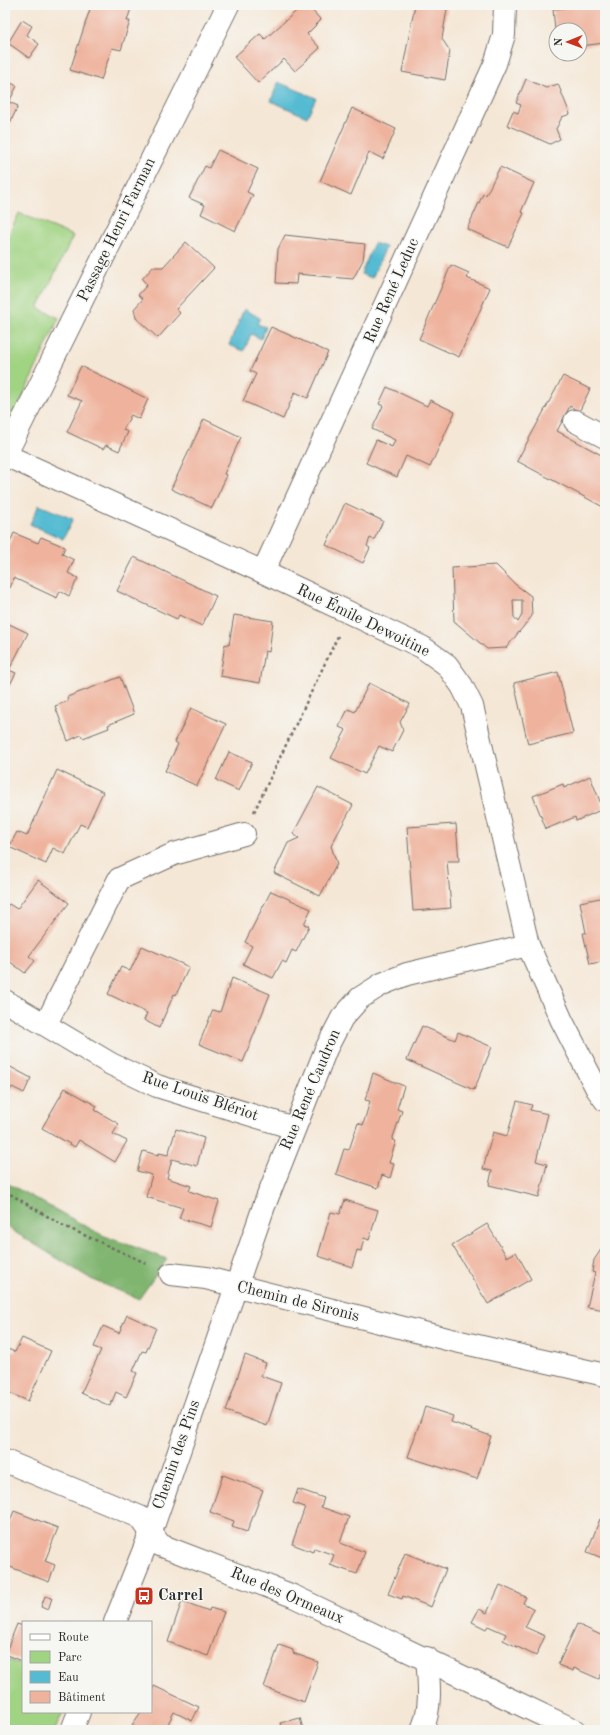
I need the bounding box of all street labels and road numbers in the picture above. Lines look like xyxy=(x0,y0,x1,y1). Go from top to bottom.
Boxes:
street label: Passage Henri Farman xyxy=(75,155,159,304)
street label: Rue René Leduc xyxy=(362,236,422,346)
street label: Rue Émile Dewoitine xyxy=(294,578,434,660)
street label: Rue René Caudron xyxy=(278,1027,344,1153)
street label: Rue Louis Blériot xyxy=(140,1070,261,1125)
street label: Chemin de Sironis xyxy=(235,1279,361,1325)
street label: Chemin des Pins xyxy=(151,1398,203,1512)
street label: Rue des Ormeaux xyxy=(228,1565,346,1627)

